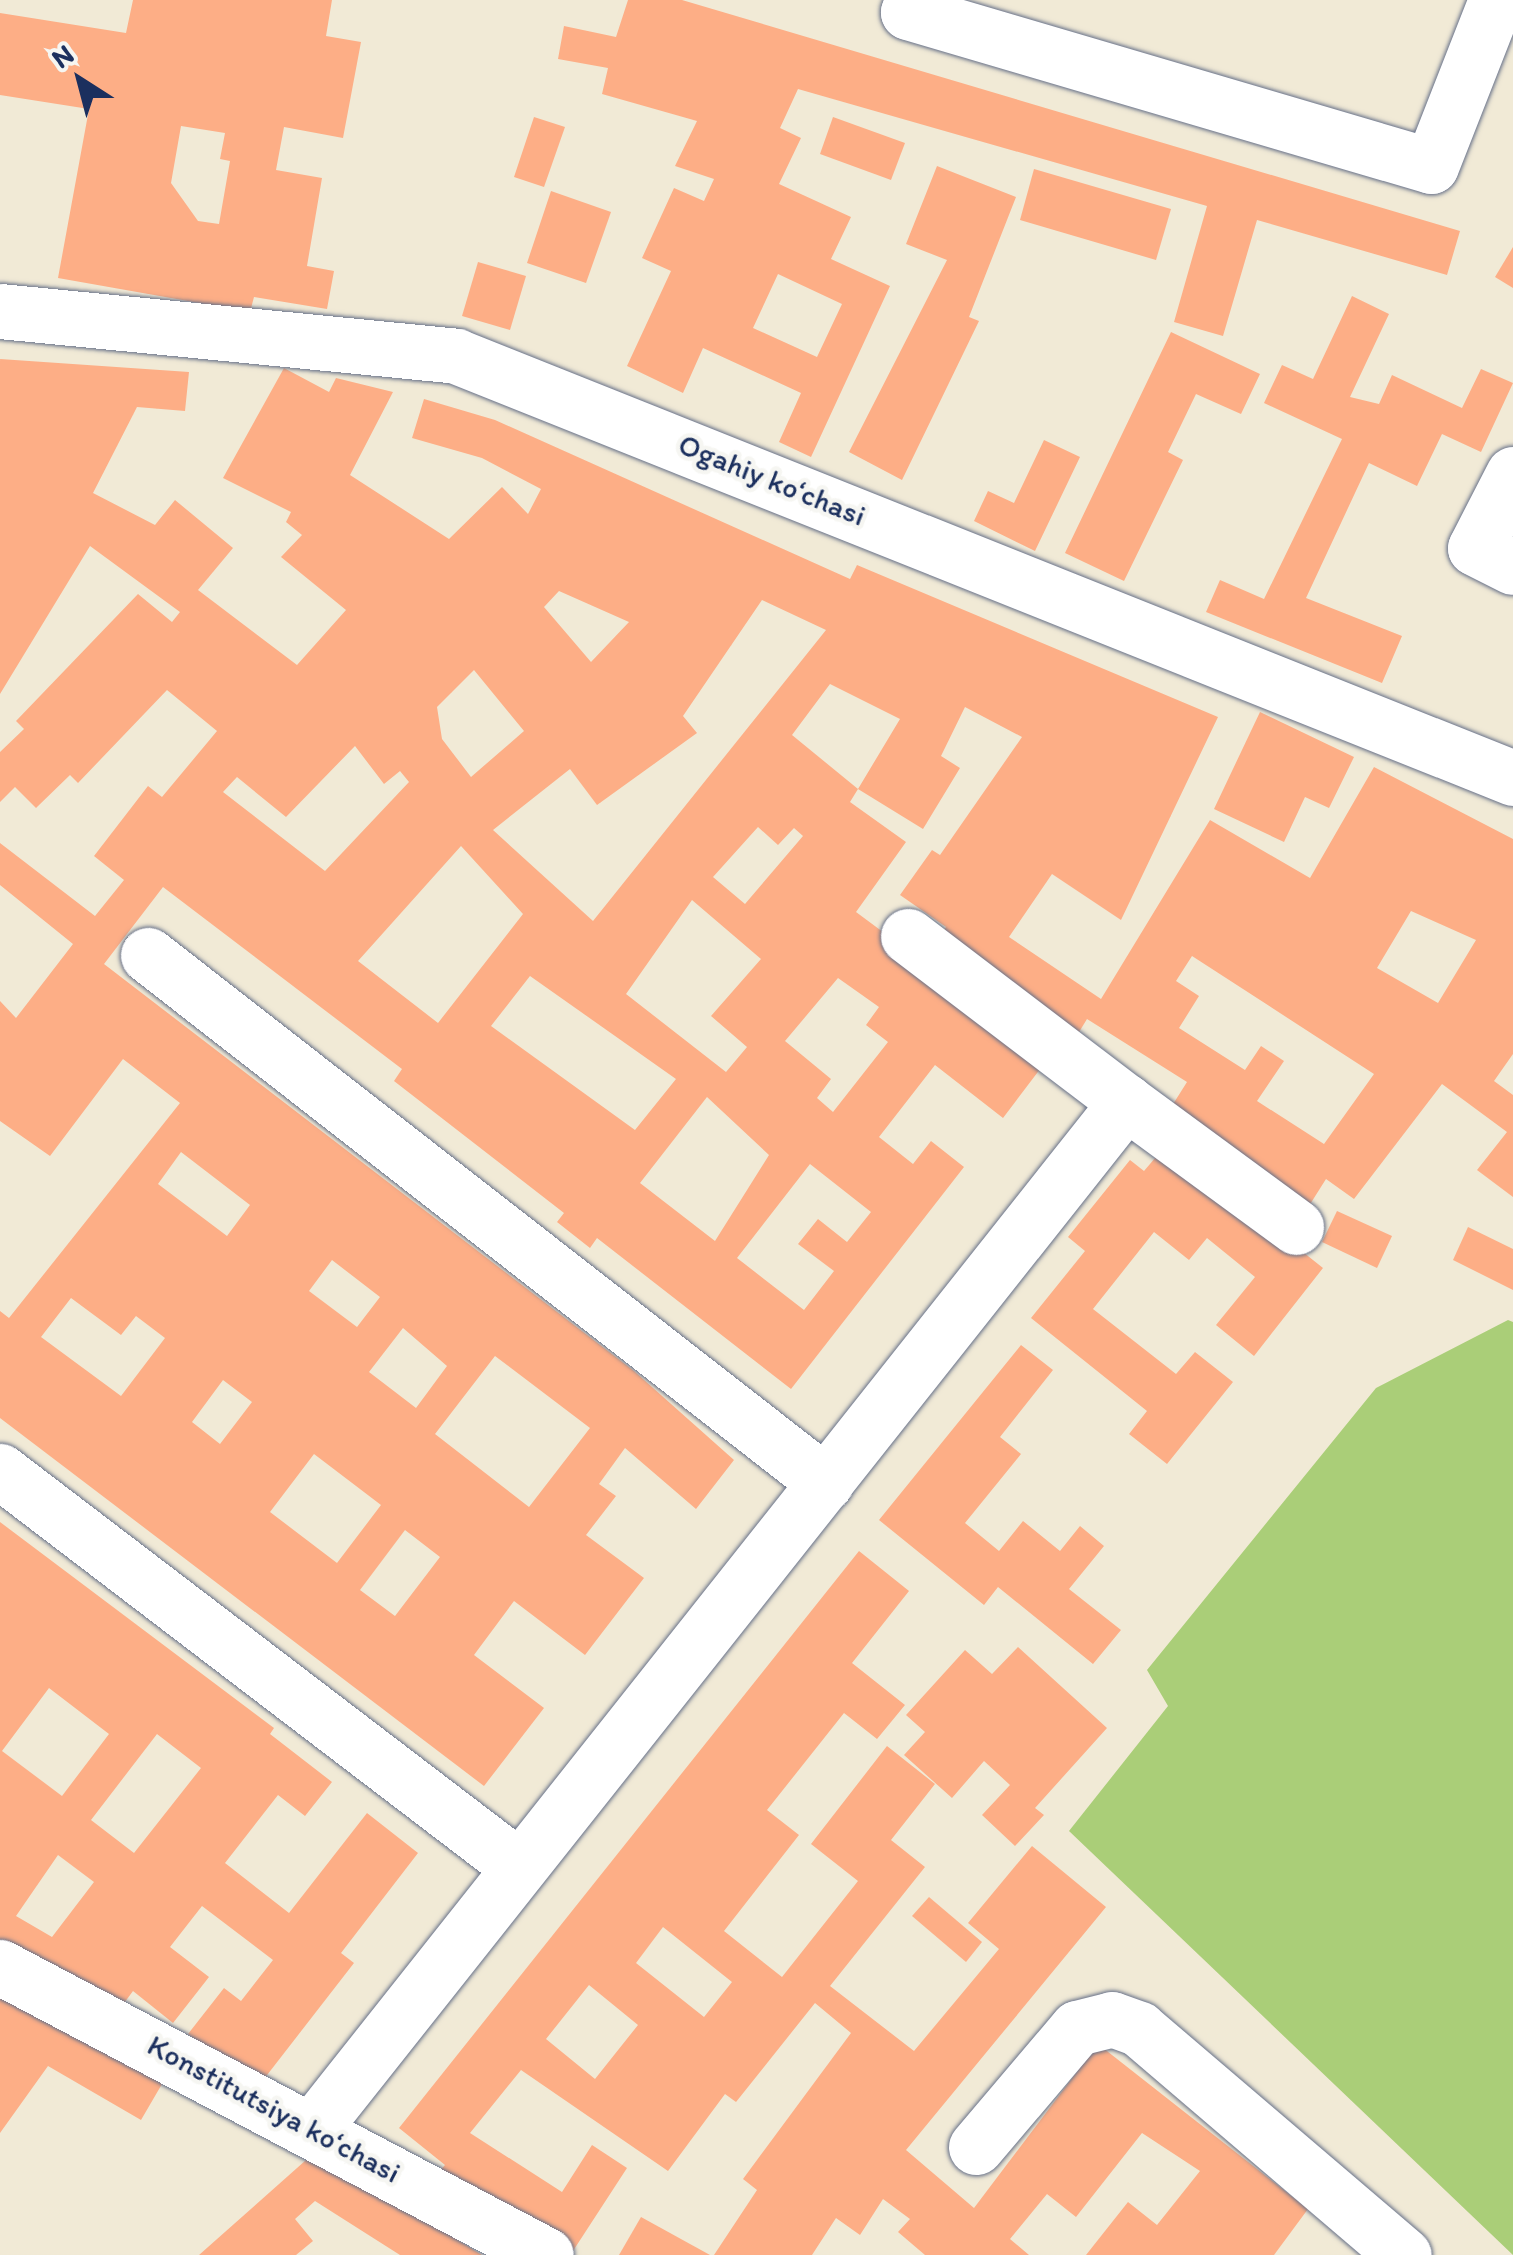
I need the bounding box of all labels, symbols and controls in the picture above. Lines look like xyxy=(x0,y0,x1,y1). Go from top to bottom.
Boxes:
north arrow xyxy=(30,30,130,130)
text: N xyxy=(45,36,80,75)
street label: Ogahiy koʻchasi xyxy=(673,426,871,534)
street label: Konstitutsiya koʻchasi xyxy=(141,2027,407,2191)

